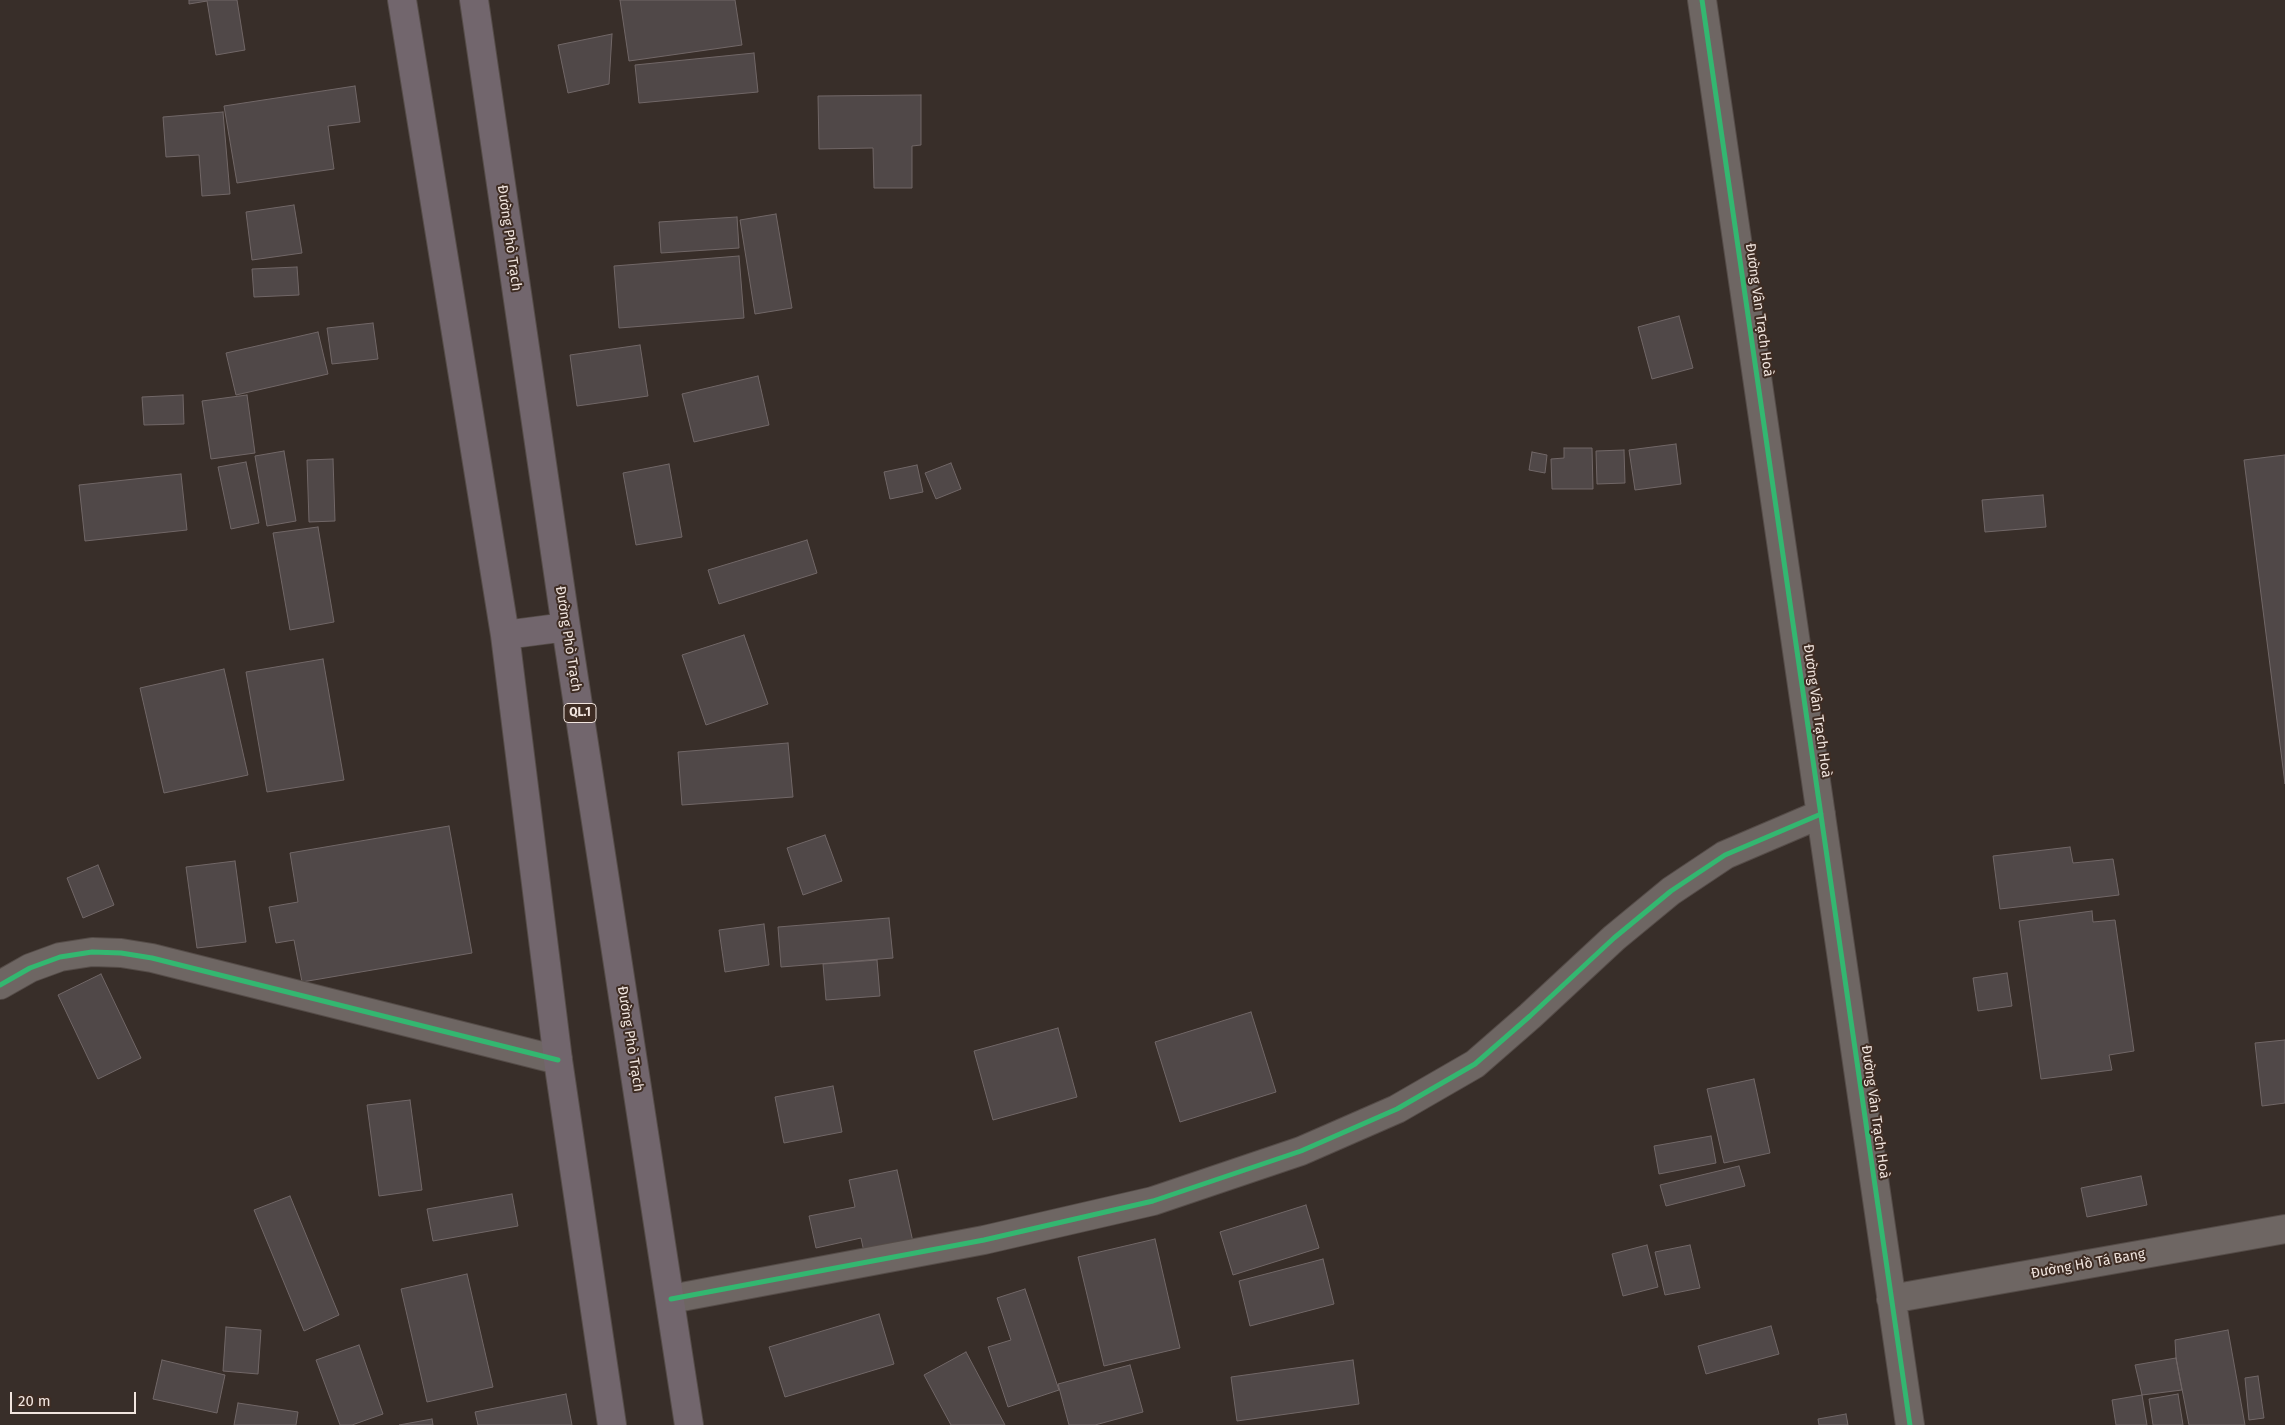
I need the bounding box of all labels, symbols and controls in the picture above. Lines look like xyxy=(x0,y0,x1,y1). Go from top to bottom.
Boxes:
street label: Đường Phò Trạch xyxy=(493,184,525,292)
street label: Đường Vân Trạch Hoà xyxy=(1741,242,1777,378)
street label: Đường Phò Trạch xyxy=(551,585,585,693)
street label: Đường Vân Trạch Hoà xyxy=(1799,643,1835,779)
road number: QL.1 xyxy=(564,704,596,722)
street label: Đường Phò Trạch xyxy=(613,985,647,1093)
street label: Đường Vân Trạch Hoà xyxy=(1857,1044,1893,1180)
street label: Đường Hồ Tá Bang xyxy=(2030,1246,2146,1282)
scale bar xyxy=(12,1382,139,1414)
text: 20 m xyxy=(18,1392,51,1410)

